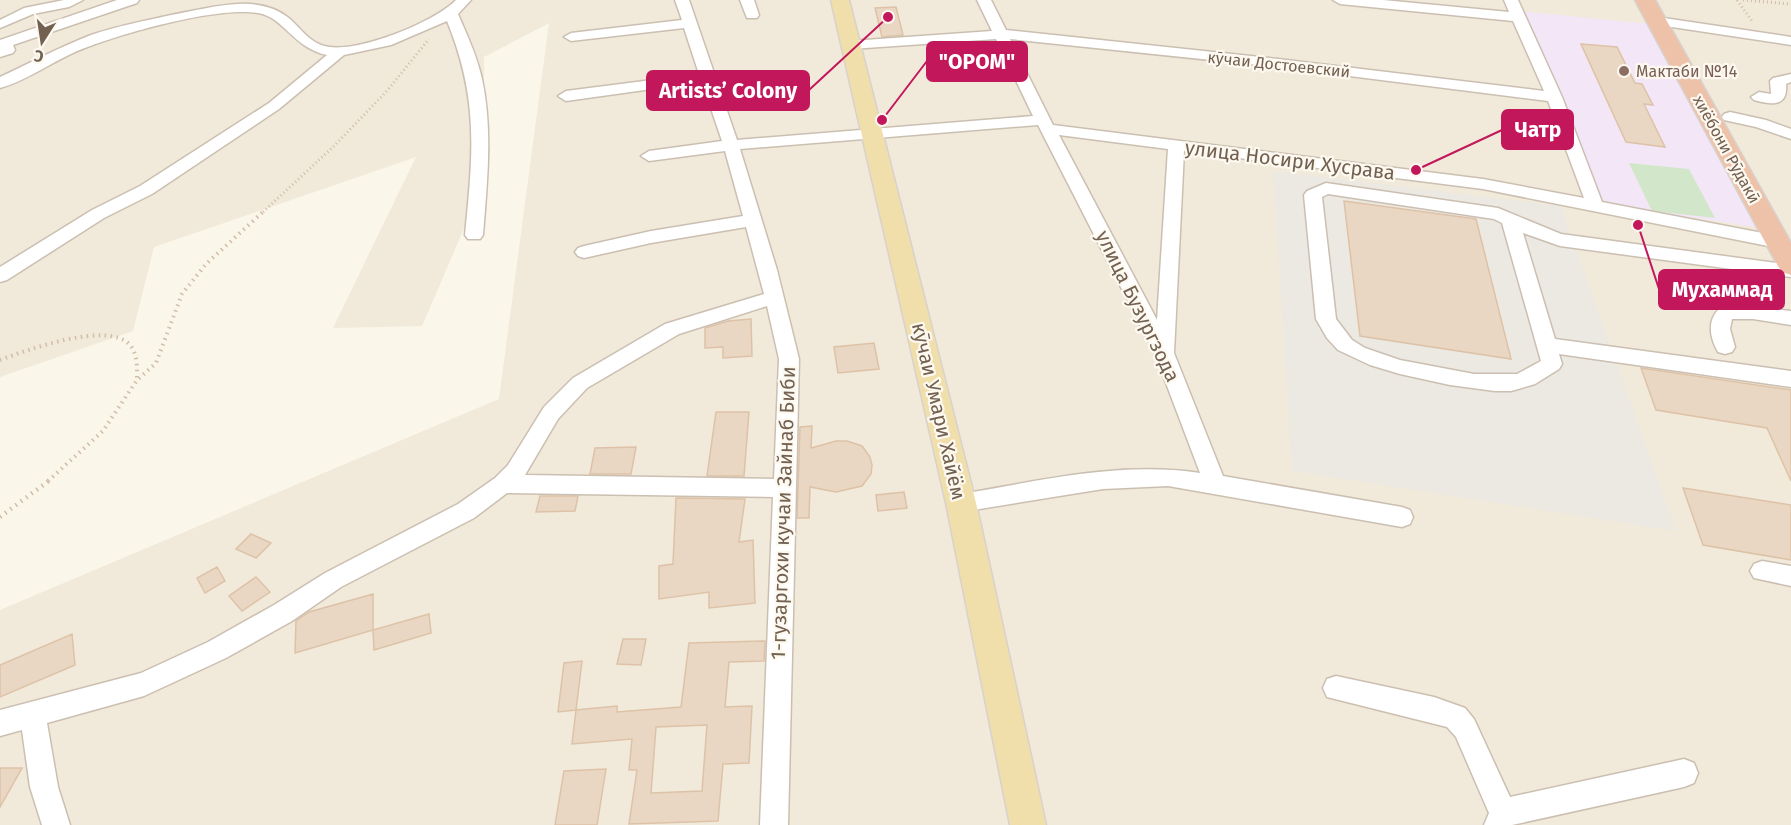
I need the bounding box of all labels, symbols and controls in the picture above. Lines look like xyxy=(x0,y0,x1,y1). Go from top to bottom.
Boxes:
north arrow xyxy=(12,12,72,72)
callout: "OPOM" xyxy=(927,42,1027,81)
text: С xyxy=(32,46,45,66)
street label: кӯчаи Достоевский xyxy=(1207,48,1351,81)
text: "OPOM" xyxy=(939,49,1015,75)
place label: Мактаби №14 xyxy=(1636,62,1738,81)
marker: Мактаби №14 xyxy=(1617,64,1631,78)
callout: Artists’ Colony xyxy=(647,71,809,110)
text: Artists’ Colony xyxy=(658,78,797,104)
street label: хиёбони Рӯдакӣ xyxy=(1689,92,1764,207)
callout: Чатр xyxy=(1502,110,1573,149)
text: Чатр xyxy=(1515,117,1561,143)
street label: улица Носири Хусрава xyxy=(1184,135,1396,185)
street label: улица Бузургзода xyxy=(1091,226,1185,386)
callout: Мухаммад xyxy=(1659,270,1784,309)
text: Мухаммад xyxy=(1672,277,1773,303)
street label: кӯчаи Умари Хайём xyxy=(907,320,971,502)
street label: 1-гузаргохи кучаи Зайнаб Биби xyxy=(766,366,800,660)

